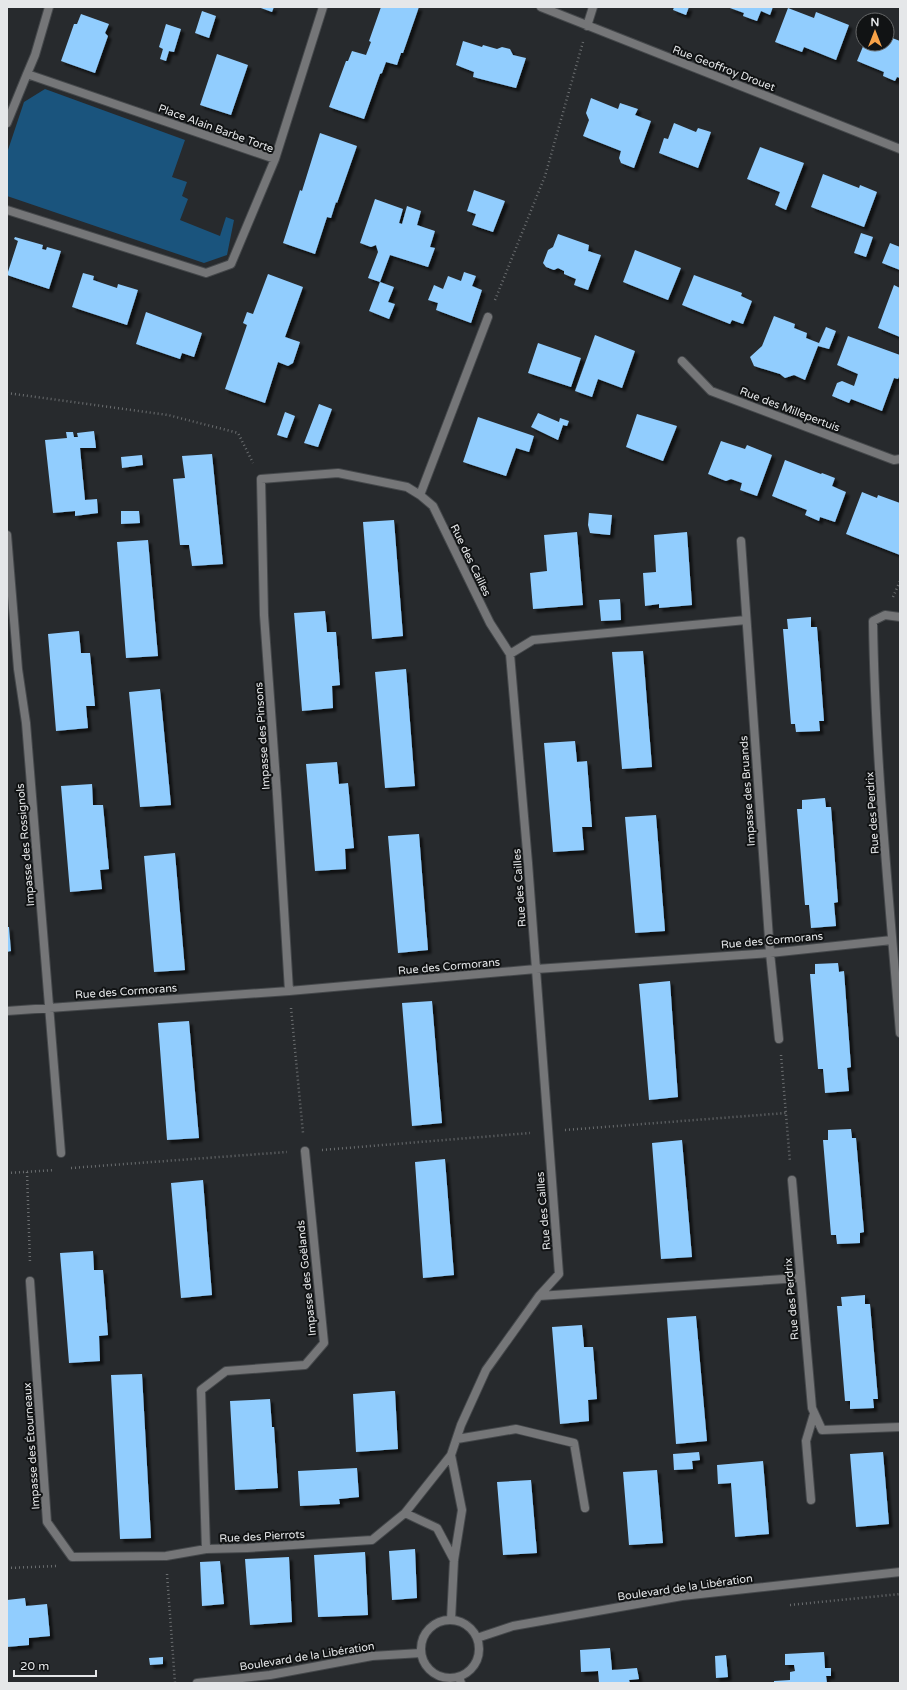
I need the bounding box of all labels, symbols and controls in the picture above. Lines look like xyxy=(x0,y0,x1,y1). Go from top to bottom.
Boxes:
north arrow xyxy=(855,12,895,52)
text: N xyxy=(871,16,879,29)
street label: Rue Geoffroy Drouet xyxy=(671,43,777,94)
street label: Place Alain Barbe Torte xyxy=(156,102,275,155)
street label: Rue des Millepertuis xyxy=(738,384,842,435)
street label: Rue des Cailles xyxy=(448,522,494,598)
street label: Impasse des Pinsons xyxy=(252,682,273,790)
street label: Impasse des Bruands xyxy=(737,735,758,847)
street label: Rue des Perdrix xyxy=(863,771,882,854)
street label: Impasse des Rossignols xyxy=(14,783,37,907)
street label: Rue des Cailles xyxy=(510,848,529,928)
street label: Rue des Cormorans xyxy=(720,930,824,951)
street label: Rue des Cormorans xyxy=(397,956,501,977)
street label: Rue des Cormorans xyxy=(74,981,178,1002)
street label: Rue des Cailles xyxy=(534,1171,553,1251)
street label: Impasse des Goëlands xyxy=(294,1219,319,1336)
street label: Rue des Perdrix xyxy=(781,1257,802,1341)
street label: Impasse des Étourneaux xyxy=(20,1382,42,1510)
street label: Rue des Pierrots xyxy=(219,1528,305,1545)
street label: Boulevard de la Libération xyxy=(617,1572,753,1603)
street label: Boulevard de la Libération xyxy=(239,1639,375,1674)
scale bar xyxy=(14,1652,96,1678)
text: 20 m xyxy=(20,1659,49,1673)

